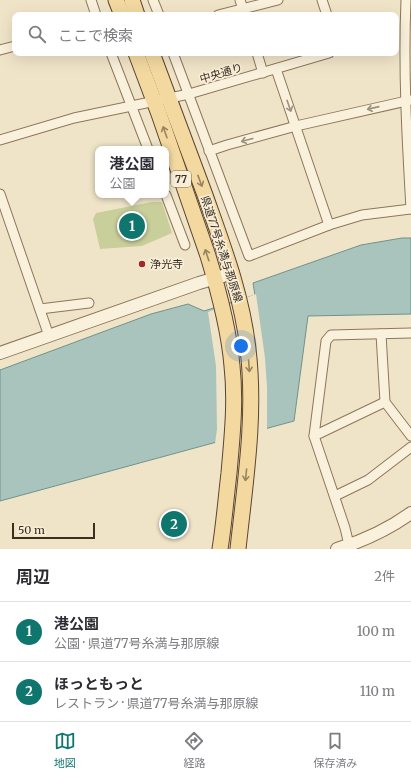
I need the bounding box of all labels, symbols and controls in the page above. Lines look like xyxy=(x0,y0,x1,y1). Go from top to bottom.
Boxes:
search box xyxy=(12,12,399,56)
icon: search xyxy=(26,23,48,45)
text: ここで検索 xyxy=(58,26,133,45)
street label: 中央通り xyxy=(198,60,244,86)
one-way arrow xyxy=(286,99,294,111)
one-way arrow xyxy=(367,105,380,112)
one-way arrow xyxy=(161,126,169,138)
one-way arrow xyxy=(241,136,254,144)
popup xyxy=(95,146,169,198)
text: 港公園 xyxy=(109,154,155,173)
road number: 77 xyxy=(171,171,191,187)
text: 公園 xyxy=(109,175,136,192)
one-way arrow xyxy=(196,175,204,187)
street label: 県道77号糸満与那原線 xyxy=(198,194,246,304)
pin: 1 xyxy=(119,211,145,241)
one-way arrow xyxy=(203,249,211,261)
place label: 浄光寺 xyxy=(150,257,183,271)
marker: 浄光寺 xyxy=(137,259,147,269)
your location xyxy=(231,336,251,356)
one-way arrow xyxy=(246,359,253,372)
one-way arrow xyxy=(242,468,250,481)
pin: 2 xyxy=(161,509,187,539)
scale bar xyxy=(12,521,95,540)
text: 50 m xyxy=(18,523,45,537)
text: 周辺 xyxy=(16,566,50,588)
text: 2件 xyxy=(374,568,395,585)
text: 港公園 xyxy=(54,614,99,633)
text: 1 xyxy=(26,623,32,640)
text: 100 m xyxy=(357,623,395,640)
text: 公園 · 県道77号糸満与那原線 xyxy=(54,635,219,652)
text: ほっともっと xyxy=(54,674,144,693)
text: 2 xyxy=(25,683,33,700)
text: 110 m xyxy=(360,683,395,700)
text: レストラン · 県道77号糸満与那原線 xyxy=(54,695,258,712)
tab: 地図 xyxy=(54,730,76,770)
tab: 経路 xyxy=(183,730,205,770)
tab: 保存済み xyxy=(313,730,357,770)

